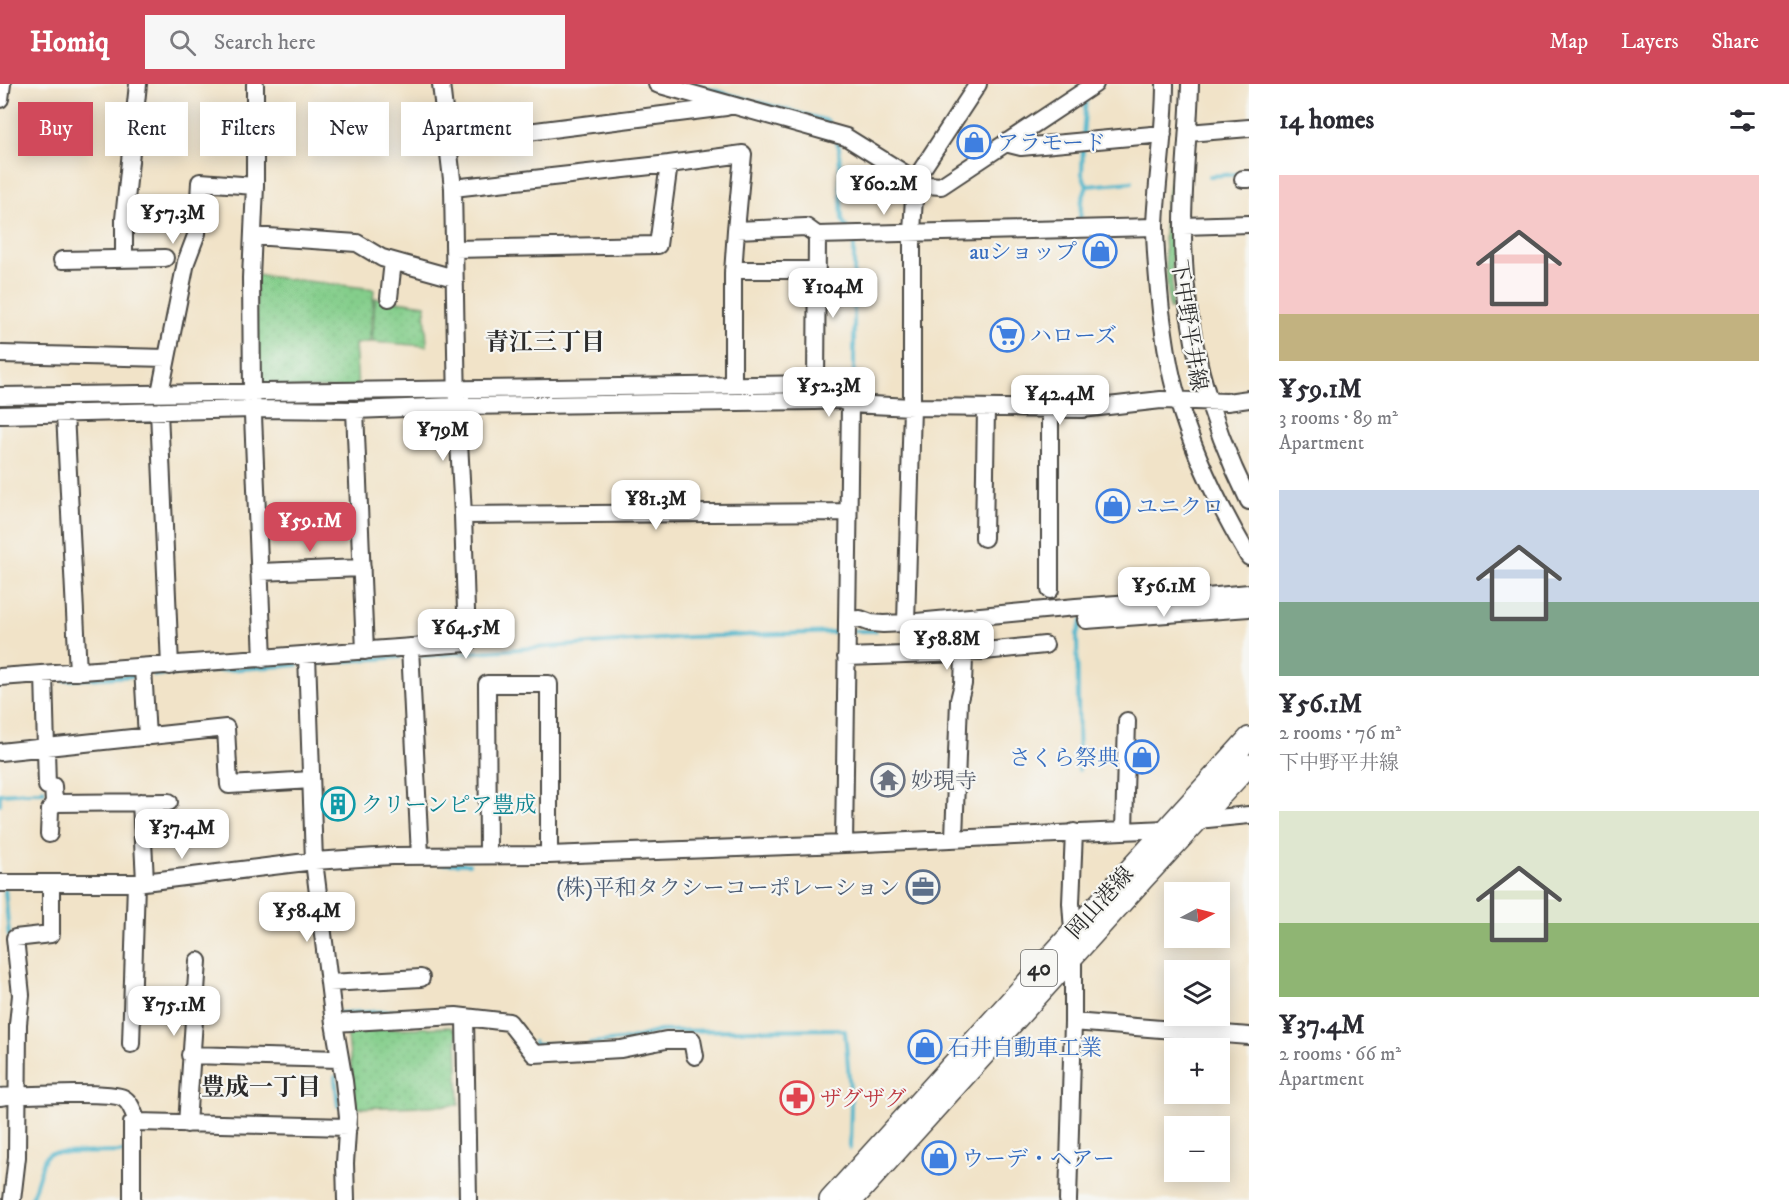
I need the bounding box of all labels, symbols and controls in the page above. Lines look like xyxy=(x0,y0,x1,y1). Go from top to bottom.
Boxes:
search box xyxy=(145,15,565,69)
text: Homiq xyxy=(30,25,109,60)
icon: search xyxy=(166,26,199,59)
text: Search here xyxy=(214,29,316,56)
text: Map xyxy=(1549,29,1588,55)
text: Layers xyxy=(1621,29,1679,55)
text: Share xyxy=(1712,29,1759,55)
chip: Buy xyxy=(18,102,93,156)
chip: Rent xyxy=(105,102,188,156)
chip: Filters xyxy=(200,102,296,156)
chip: New xyxy=(308,102,389,156)
chip: Apartment xyxy=(401,102,533,156)
text: 14 homes xyxy=(1279,104,1374,137)
icon: filters xyxy=(1726,104,1759,137)
shop icon: アラモード xyxy=(956,124,992,160)
place label: アラモード xyxy=(997,130,1106,157)
pin: ¥60.2M xyxy=(835,165,933,216)
text: ¥60.2M xyxy=(850,172,918,197)
pin: ¥57.3M xyxy=(124,194,222,245)
text: ¥57.3M xyxy=(141,201,205,226)
icon: home xyxy=(1465,214,1573,322)
shop icon: auショップ xyxy=(1082,233,1118,269)
place label: auショップ xyxy=(969,239,1077,266)
street label: 下中野平井線 xyxy=(1165,258,1212,393)
pin: ¥104M xyxy=(791,268,875,319)
text: ¥104M xyxy=(802,275,864,300)
supermarket icon: ハローズ xyxy=(989,317,1025,353)
place label: ハローズ xyxy=(1030,323,1117,350)
district label: 青江三丁目 xyxy=(485,328,605,358)
pin: ¥52.3M xyxy=(780,367,878,418)
text: ¥59.1M xyxy=(1279,373,1362,406)
text: ¥52.3M xyxy=(797,374,861,399)
pin: ¥42.4M xyxy=(1011,375,1109,426)
text: ¥42.4M xyxy=(1025,382,1095,407)
text: 3 rooms · 89 m² xyxy=(1279,406,1398,431)
pin: ¥79M xyxy=(407,411,479,462)
text: ¥79M xyxy=(417,418,469,443)
text: Apartment xyxy=(1279,431,1364,456)
pin: ¥81.3M xyxy=(607,480,705,531)
text: ¥81.3M xyxy=(625,487,687,512)
shop icon: ユニクロ xyxy=(1095,488,1131,524)
place label: ユニクロ xyxy=(1136,494,1224,521)
pin: ¥59.1M xyxy=(261,502,359,553)
text: ¥59.1M xyxy=(278,509,342,534)
icon: home xyxy=(1465,529,1573,637)
pin: ¥56.1M xyxy=(1115,567,1213,618)
text: ¥56.1M xyxy=(1132,574,1196,599)
pin: ¥64.5M xyxy=(417,609,515,660)
text: ¥64.5M xyxy=(432,616,500,641)
pin: ¥58.8M xyxy=(898,620,996,671)
text: ¥58.8M xyxy=(914,627,980,652)
text: ¥56.1M xyxy=(1279,688,1362,721)
text: 2 rooms · 76 m² xyxy=(1279,721,1401,746)
shop icon: さくら祭典 xyxy=(1124,739,1160,775)
place label: さくら祭典 xyxy=(1009,745,1119,772)
text: 下中野平井線 xyxy=(1279,751,1399,776)
temple icon: 妙現寺 xyxy=(870,762,906,798)
place label: 妙現寺 xyxy=(911,768,977,795)
building icon: クリーンピア豊成 xyxy=(320,786,356,822)
place label: クリーンピア豊成 xyxy=(361,792,537,819)
pin: ¥37.4M xyxy=(133,809,231,860)
text: ¥37.4M xyxy=(149,816,215,841)
icon: home xyxy=(1465,850,1573,958)
street label: 岡山港線 xyxy=(1061,861,1140,945)
office icon: (株)平和タクシーコーポレーション xyxy=(905,869,941,905)
place label: (株)平和タクシーコーポレーション xyxy=(556,875,900,902)
north arrow xyxy=(1164,882,1230,948)
map controls xyxy=(1164,882,1230,1182)
pin: ¥58.4M xyxy=(258,892,356,943)
text: ¥58.4M xyxy=(273,899,341,924)
road number: 40 xyxy=(1021,950,1057,986)
button: layers xyxy=(1164,960,1230,1026)
pin: ¥75.1M xyxy=(125,986,223,1037)
text: ¥75.1M xyxy=(142,993,206,1018)
text: ¥37.4M xyxy=(1279,1009,1365,1042)
shop icon: 石井自動車工業 xyxy=(907,1029,943,1065)
place label: 石井自動車工業 xyxy=(948,1035,1102,1062)
button: + xyxy=(1164,1038,1230,1104)
text: 2 rooms · 66 m² xyxy=(1279,1042,1401,1067)
text: Apartment xyxy=(1279,1067,1364,1092)
district label: 豊成一丁目 xyxy=(201,1073,321,1103)
pharmacy icon: ザグザグ xyxy=(779,1080,815,1116)
place label: ザグザグ xyxy=(820,1086,906,1113)
button: − xyxy=(1164,1116,1230,1182)
shop icon: ウーデ・ヘアー xyxy=(921,1140,957,1176)
place label: ウーデ・ヘアー xyxy=(962,1146,1115,1173)

